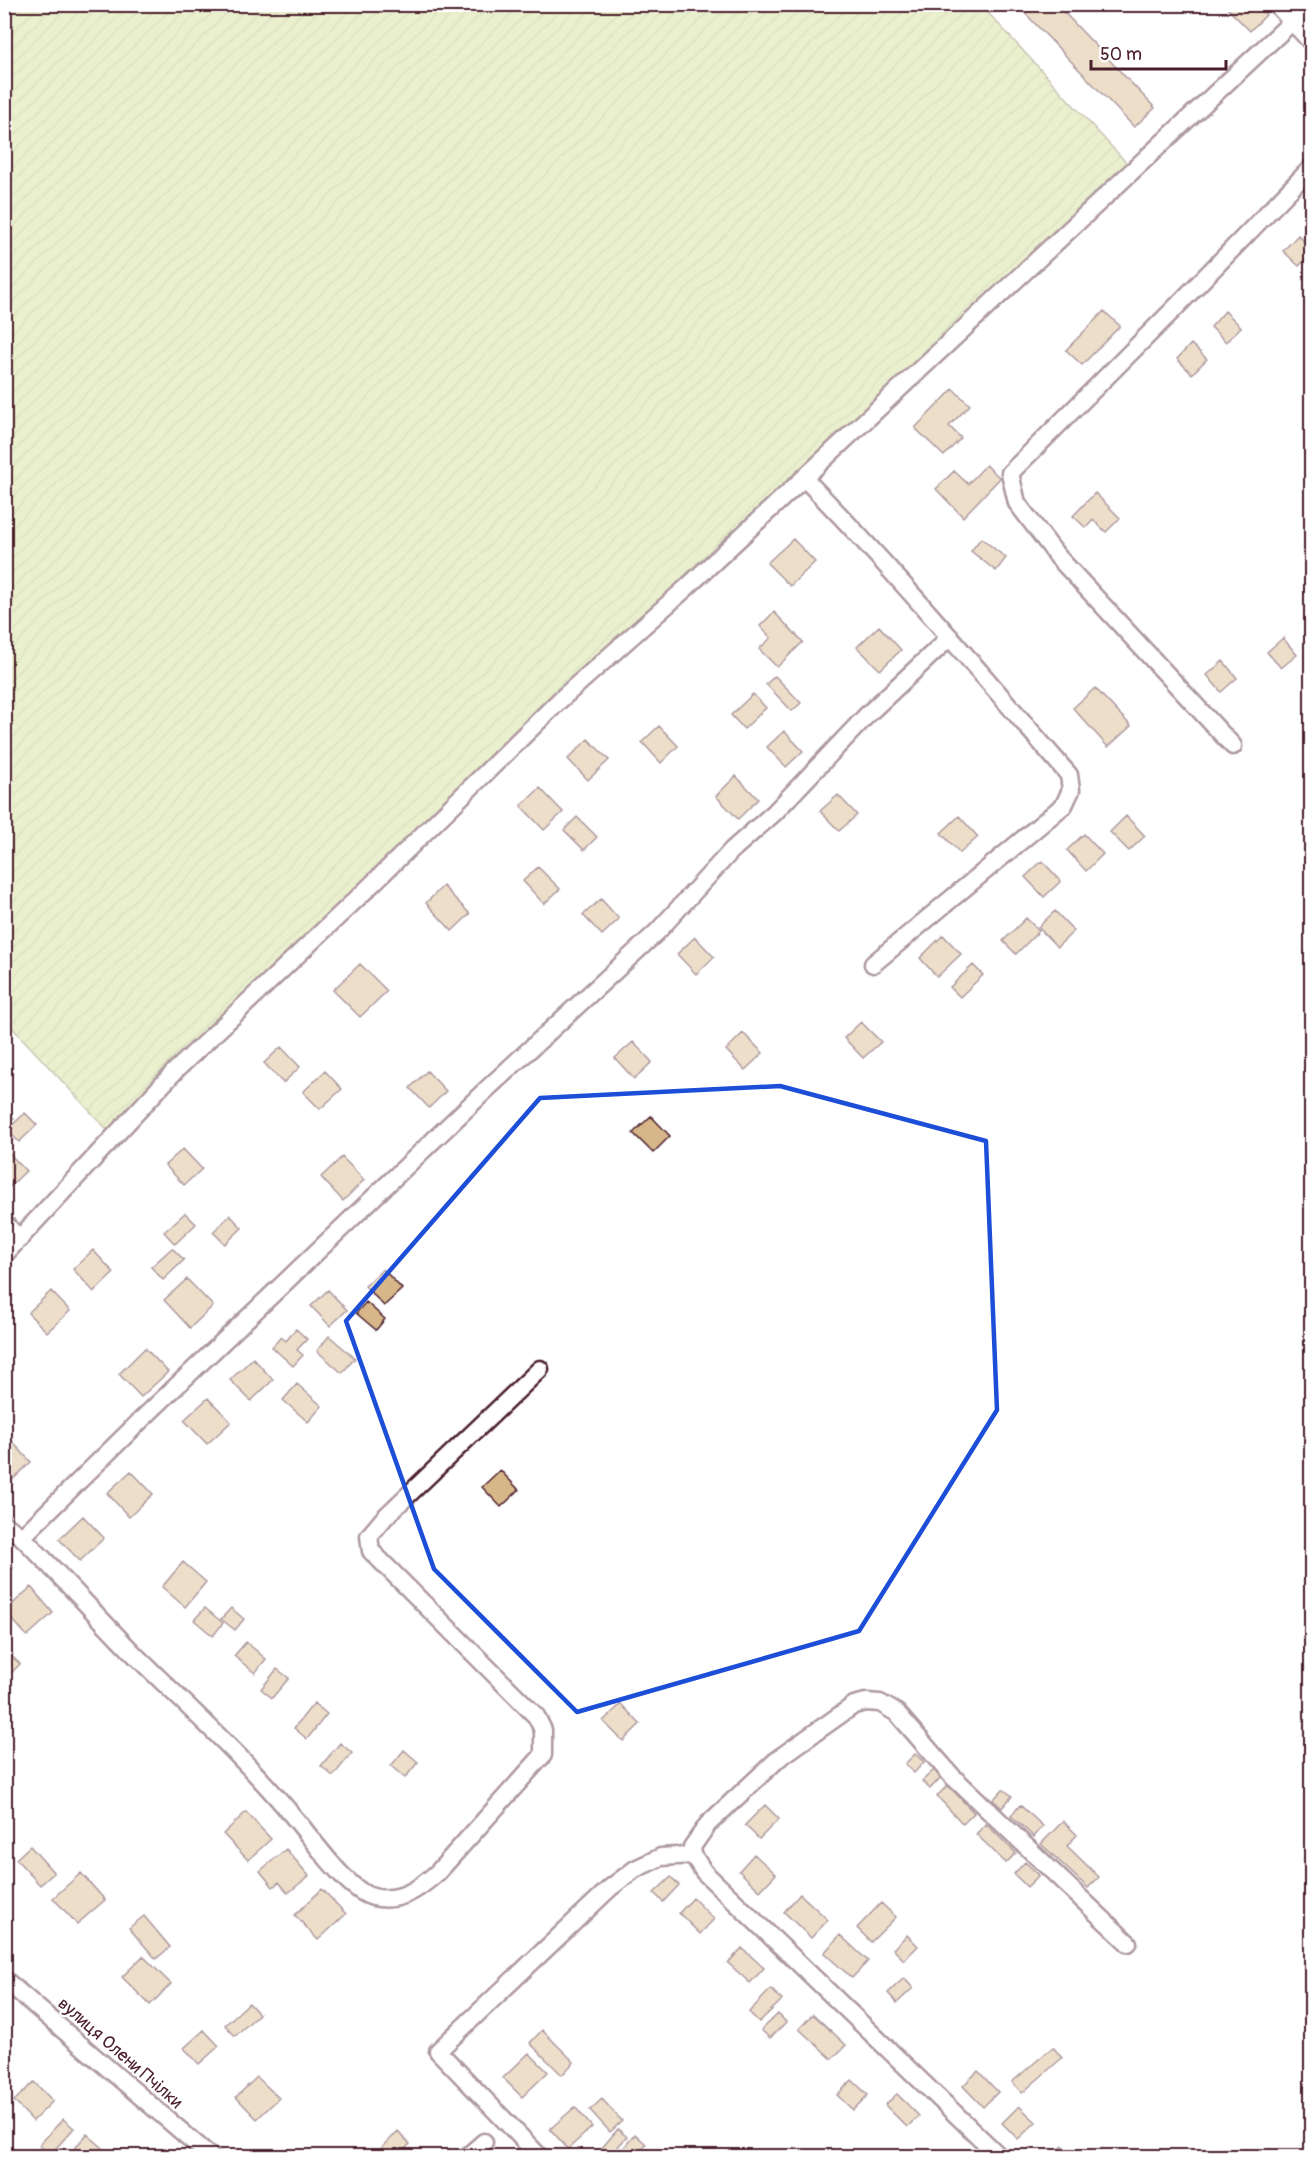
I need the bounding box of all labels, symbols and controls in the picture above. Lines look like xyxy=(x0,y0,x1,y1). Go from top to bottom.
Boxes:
scale bar xyxy=(1091,33,1226,71)
text: 50 m xyxy=(1100,43,1142,66)
street label: вулиця Олени Пчілки xyxy=(53,1992,187,2114)

